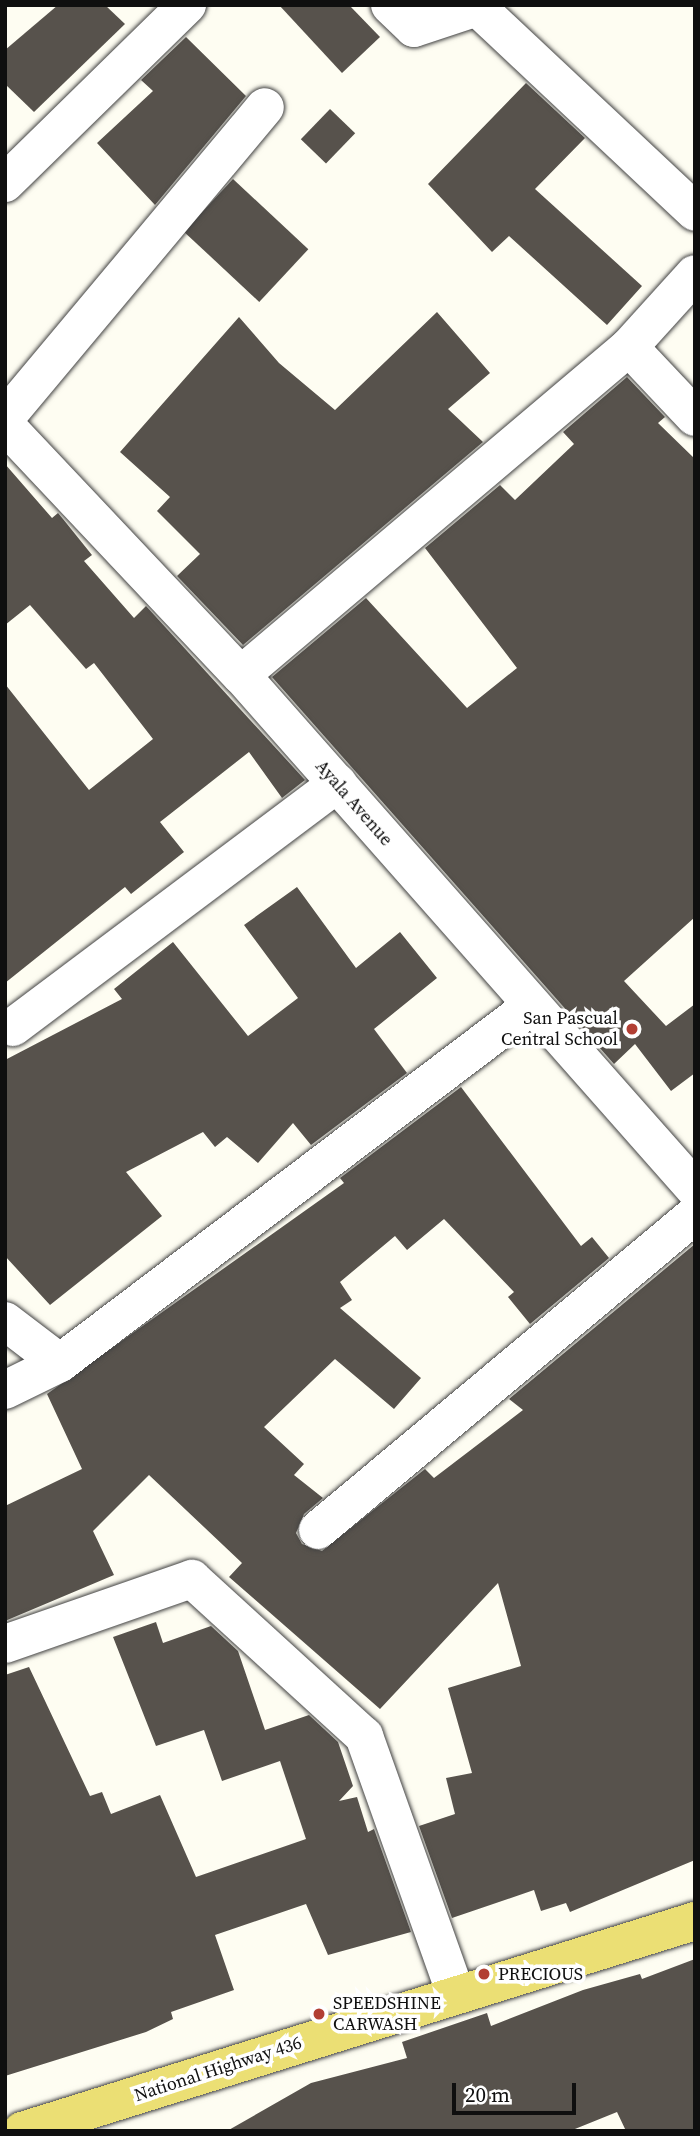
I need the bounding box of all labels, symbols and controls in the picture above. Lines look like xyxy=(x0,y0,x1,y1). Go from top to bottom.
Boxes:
street label: Ayala Avenue xyxy=(311,756,397,850)
place label: San Pascual Central School xyxy=(501,1008,618,1050)
marker: San Pascual Central School xyxy=(624,1021,640,1037)
place label: PRECIOUS xyxy=(498,1963,583,1985)
marker: PRECIOUS xyxy=(476,1966,492,1982)
place label: SPEEDSHINE CARWASH xyxy=(333,1993,441,2036)
marker: SPEEDSHINE CARWASH xyxy=(311,2006,327,2022)
street label: National Highway 436 xyxy=(132,2032,304,2106)
scale bar xyxy=(455,2070,579,2114)
text: 20 m xyxy=(465,2080,510,2109)

